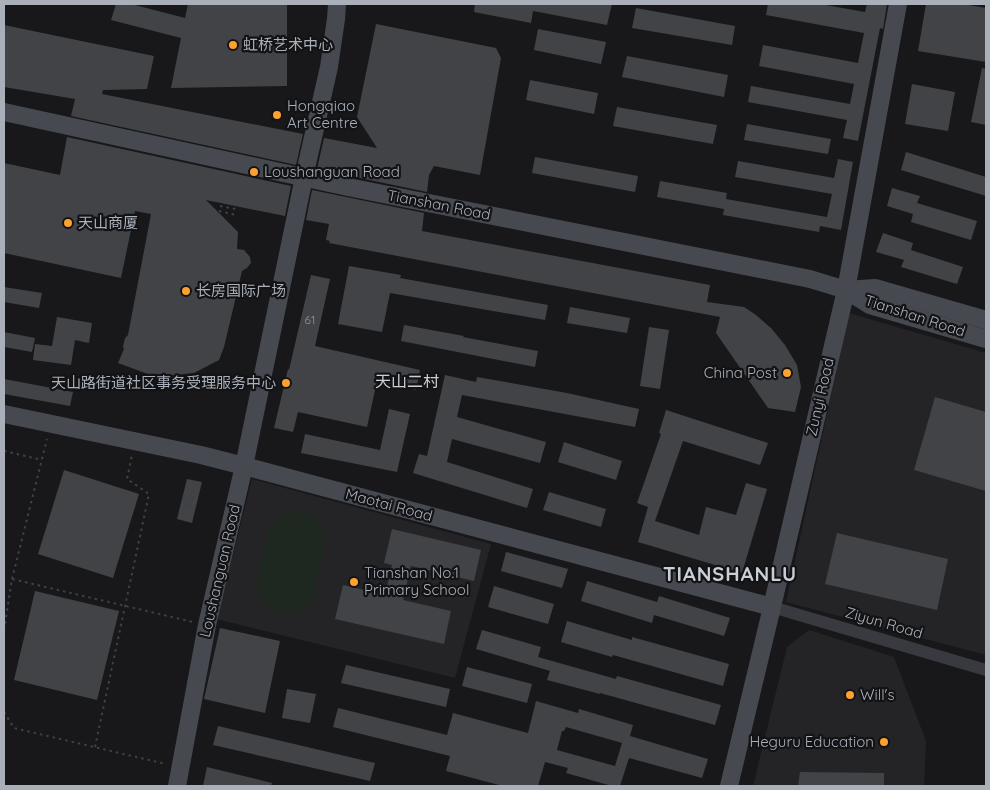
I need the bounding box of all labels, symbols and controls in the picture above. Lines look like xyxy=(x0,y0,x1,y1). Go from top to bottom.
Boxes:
place label: 虹桥艺术中心 xyxy=(243,35,333,54)
marker: 虹桥艺术中心 xyxy=(227,39,239,51)
place label: Hongqiao Art Centre xyxy=(287,96,358,132)
marker: Hongqiao Art Centre xyxy=(271,109,283,121)
place label: Loushanguan Road xyxy=(264,162,400,181)
marker: Loushanguan Road xyxy=(248,166,260,178)
street label: Tianshan Road xyxy=(386,185,492,224)
place label: 天山商厦 xyxy=(78,213,138,232)
marker: 天山商厦 xyxy=(62,217,74,229)
place label: 长房国际广场 xyxy=(196,281,286,300)
marker: 长房国际广场 xyxy=(180,285,192,297)
street label: Tianshan Road xyxy=(862,290,968,341)
house number: 61 xyxy=(305,312,315,327)
street label: Zunyi Road xyxy=(801,356,838,438)
place label: China Post xyxy=(704,363,777,382)
marker: China Post xyxy=(781,367,793,379)
district label: 天山二村 xyxy=(375,371,439,391)
place label: 天山路街道社区事务受理服务中心 xyxy=(51,373,276,392)
marker: 天山路街道社区事务受理服务中心 xyxy=(280,377,292,389)
street label: Maotai Road xyxy=(344,484,435,525)
street label: Loushanguan Road xyxy=(195,503,244,639)
district label: TIANSHANLU xyxy=(663,561,797,586)
place label: Tianshan No.1 Primary School xyxy=(364,563,469,599)
marker: Tianshan No.1 Primary School xyxy=(348,576,360,588)
street label: Ziyun Road xyxy=(843,602,925,643)
place label: Will's xyxy=(860,685,895,704)
marker: Will's xyxy=(844,689,856,701)
place label: Heguru Education xyxy=(749,732,874,751)
marker: Heguru Education xyxy=(878,736,890,748)

